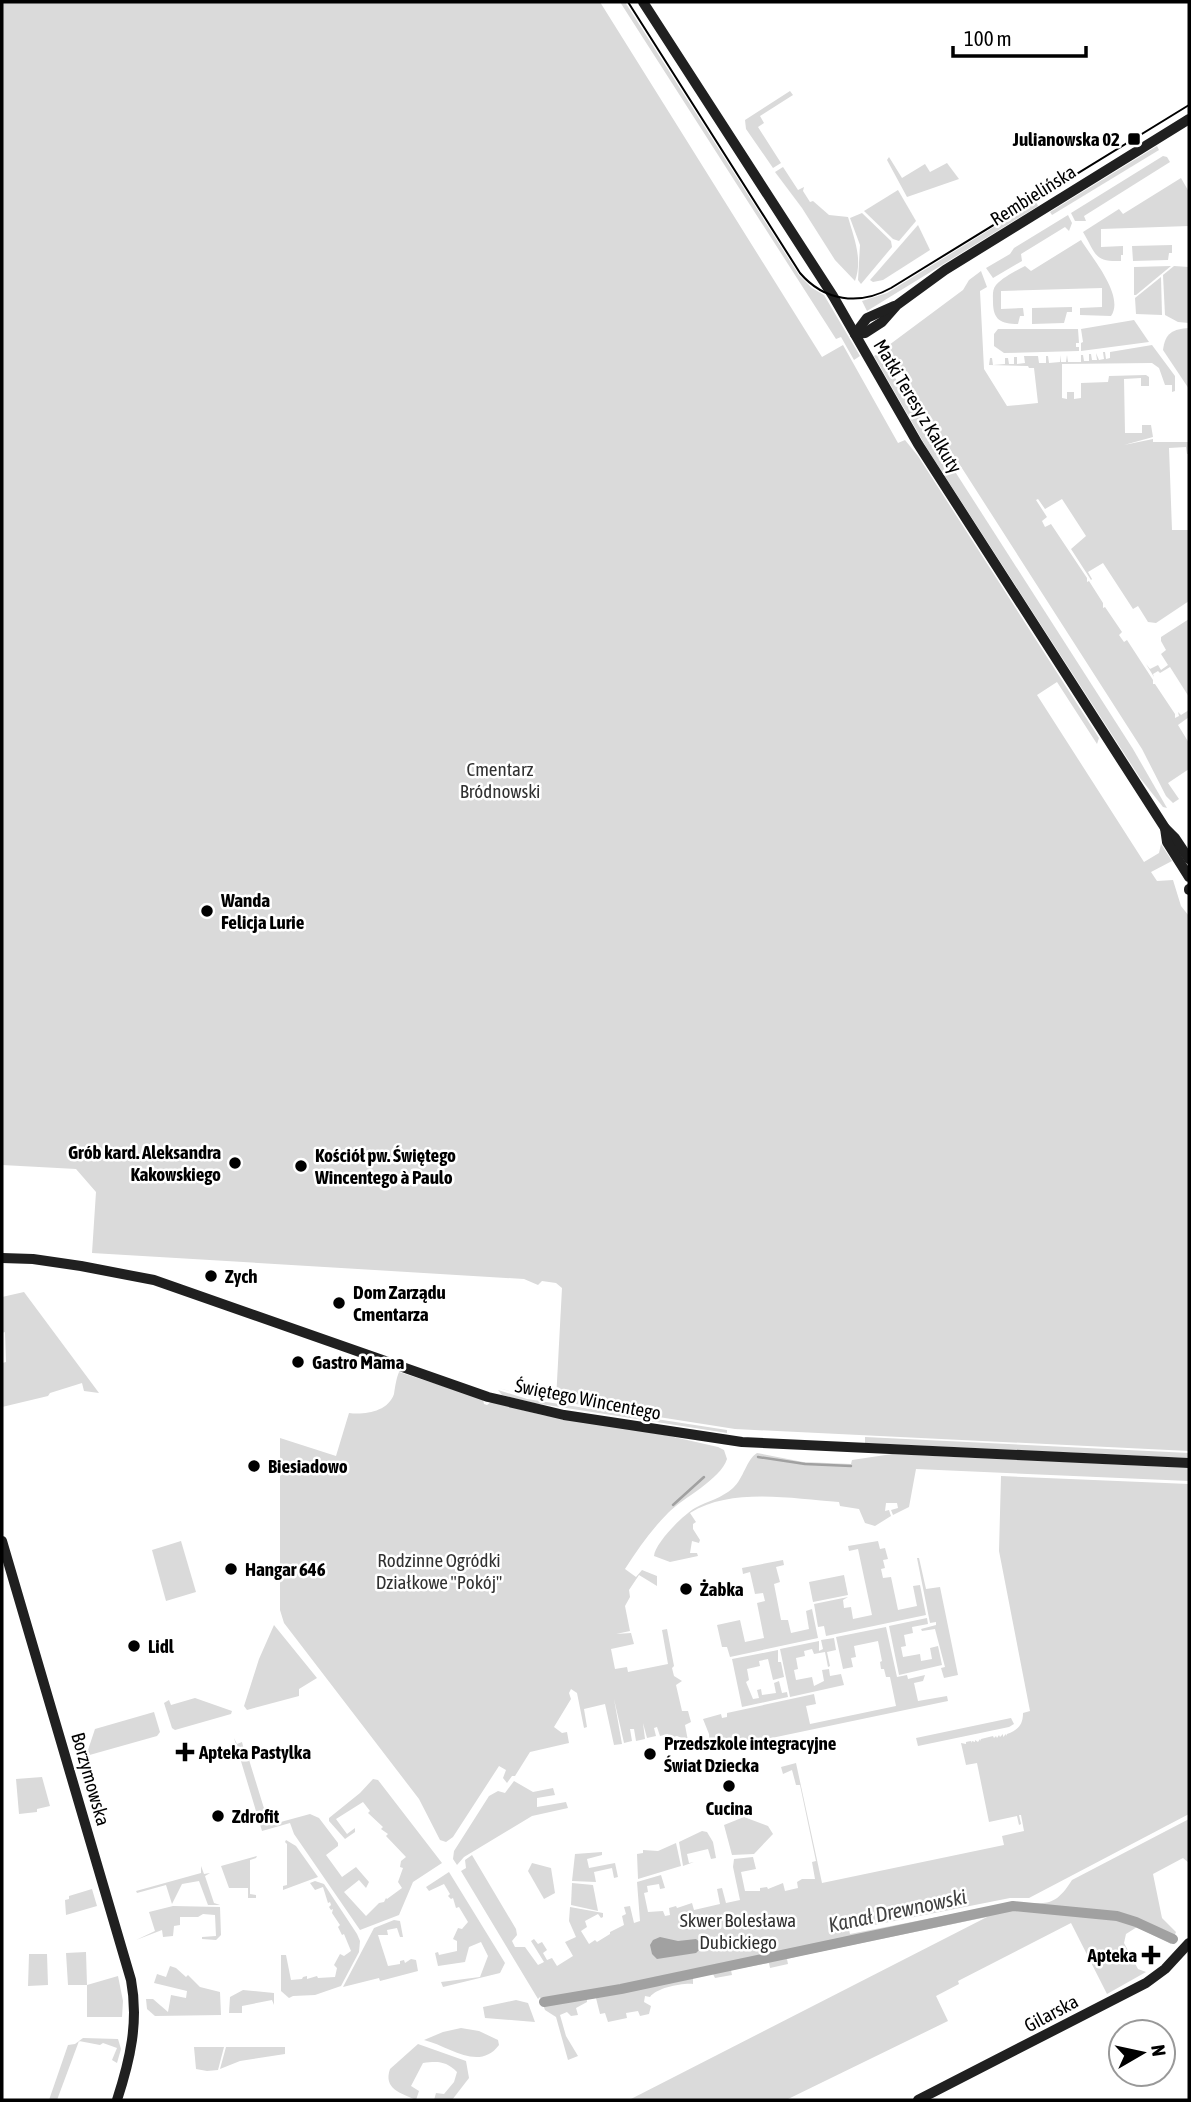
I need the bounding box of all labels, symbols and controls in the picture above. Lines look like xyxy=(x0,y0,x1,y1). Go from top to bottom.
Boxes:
scale bar xyxy=(953,14,1086,58)
text: 100 m xyxy=(964,26,1012,50)
place label: Julianowska 02 xyxy=(1012,128,1120,150)
marker: Julianowska 02 xyxy=(1126,131,1142,147)
street label: Rembielińska xyxy=(986,160,1080,230)
street label: Matki Teresy z Kalkuty xyxy=(869,335,967,477)
park label: Cmentarz Bródnowski xyxy=(460,758,540,802)
place label: Wanda Felicja Lurie xyxy=(220,889,305,933)
marker: Wanda Felicja Lurie xyxy=(199,903,215,919)
place label: Grób kard. Aleksandra Kakowskiego xyxy=(68,1141,221,1185)
place label: Kościół pw. Świętego Wincentego à Paulo xyxy=(314,1144,456,1188)
marker: Grób kard. Aleksandra Kakowskiego xyxy=(227,1155,243,1171)
marker: Kościół pw. Świętego Wincentego à Paulo xyxy=(293,1158,309,1174)
place label: Zych xyxy=(225,1265,257,1287)
marker: Zych xyxy=(203,1268,219,1284)
place label: Dom Zarządu Cmentarza xyxy=(353,1281,446,1325)
marker: Dom Zarządu Cmentarza xyxy=(331,1295,347,1311)
place label: Gastro Mama xyxy=(312,1351,404,1373)
marker: Gastro Mama xyxy=(290,1354,306,1370)
street label: Świętego Wincentego xyxy=(513,1374,663,1424)
place label: Biesiadowo xyxy=(268,1455,348,1477)
marker: Biesiadowo xyxy=(246,1458,262,1474)
park label: Rodzinne Ogródki Działkowe "Pokój" xyxy=(376,1549,502,1593)
place label: Hangar 646 xyxy=(245,1558,326,1580)
marker: Hangar 646 xyxy=(223,1561,239,1577)
place label: Żabka xyxy=(700,1578,744,1600)
marker: Żabka xyxy=(678,1581,694,1597)
place label: Lidl xyxy=(148,1635,175,1657)
marker: Lidl xyxy=(126,1638,142,1654)
street label: Borzymowska xyxy=(67,1730,115,1828)
place label: Przedszkole integracyjne Świat Dziecka xyxy=(664,1732,837,1776)
place label: Apteka Pastylka xyxy=(198,1741,311,1763)
marker: Apteka Pastylka xyxy=(177,1744,193,1760)
marker: Przedszkole integracyjne Świat Dziecka xyxy=(642,1746,658,1762)
marker: Cucina xyxy=(721,1778,737,1794)
place label: Cucina xyxy=(705,1797,753,1819)
place label: Zdrofit xyxy=(232,1805,280,1827)
marker: Zdrofit xyxy=(210,1808,226,1824)
water label: Kanał Drewnowski xyxy=(826,1884,968,1936)
park label: Skwer Bolesława Dubickiego xyxy=(680,1909,796,1953)
place label: Apteka xyxy=(1087,1944,1137,1966)
marker: Apteka xyxy=(1143,1947,1159,1963)
street label: Gilarska xyxy=(1020,1990,1082,2036)
north arrow xyxy=(1107,2018,1177,2088)
text: N xyxy=(1147,2043,1171,2058)

